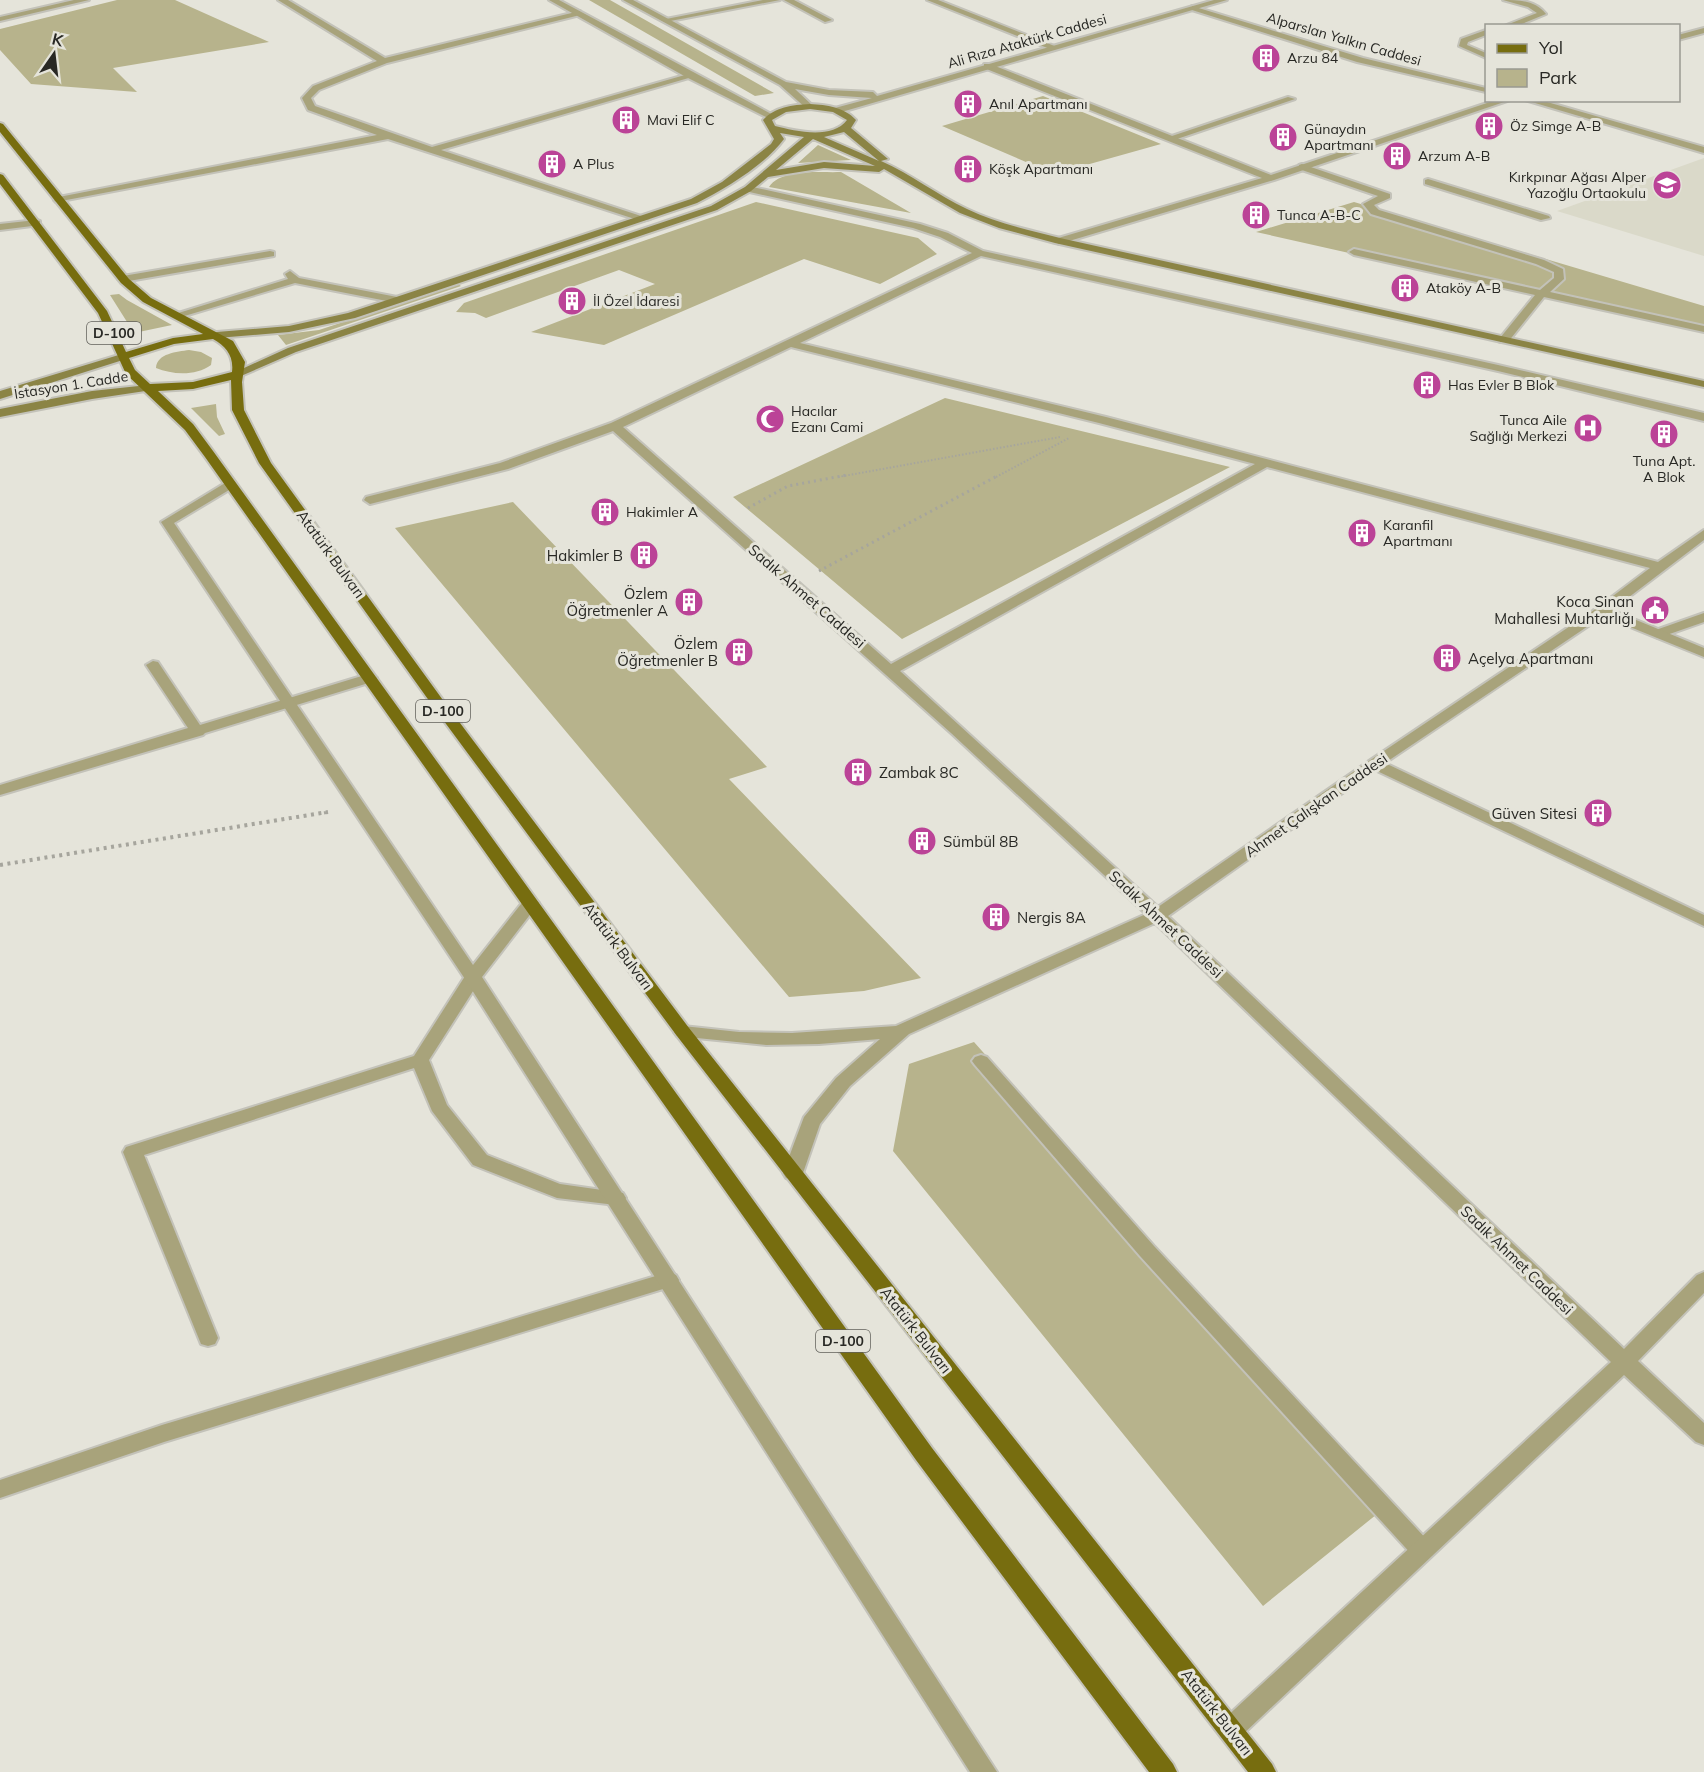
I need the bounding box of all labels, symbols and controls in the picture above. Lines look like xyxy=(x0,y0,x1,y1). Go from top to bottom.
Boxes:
street label: Alparslan Yalkın Caddesi xyxy=(1265,8,1423,70)
street label: Ali Rıza Ataktürk Caddesi xyxy=(945,10,1109,72)
north arrow xyxy=(24,24,84,84)
legend xyxy=(1485,24,1680,102)
text: K xyxy=(50,28,67,51)
text: Yol xyxy=(1538,36,1563,59)
building icon: Arzu 84 xyxy=(1250,42,1282,74)
place label: Arzu 84 xyxy=(1287,49,1339,67)
text: Park xyxy=(1539,66,1578,89)
building icon: Anıl Apartmanı xyxy=(952,88,984,120)
place label: Anıl Apartmanı xyxy=(989,95,1087,113)
building icon: Mavi Elif C xyxy=(610,104,642,136)
building icon: Öz Simge A-B xyxy=(1473,110,1505,142)
place label: Mavi Elif C xyxy=(647,111,715,129)
place label: Öz Simge A-B xyxy=(1510,117,1601,135)
place label: Günaydın Apartmanı xyxy=(1304,120,1374,154)
building icon: Günaydın Apartmanı xyxy=(1267,121,1299,153)
building icon: Arzum A-B xyxy=(1381,140,1413,172)
place label: Arzum A-B xyxy=(1418,147,1490,165)
building icon: A Plus xyxy=(536,148,568,180)
building icon: Köşk Apartmanı xyxy=(952,153,984,185)
place label: A Plus xyxy=(573,155,614,173)
place label: Köşk Apartmanı xyxy=(989,160,1093,178)
place label: Kırkpınar Ağası Alper Yazoğlu Ortaokulu xyxy=(1509,168,1647,202)
school or university icon: Kırkpınar Ağası Alper Yazoğlu Ortaokulu xyxy=(1651,169,1683,201)
building icon: Tunca A-B-C xyxy=(1240,199,1272,231)
place label: Tunca A-B-C xyxy=(1277,206,1361,224)
building icon: Ataköy A-B xyxy=(1389,272,1421,304)
place label: Ataköy A-B xyxy=(1426,279,1501,297)
building icon: İl Özel İdaresi xyxy=(556,285,588,317)
place label: İl Özel İdaresi xyxy=(593,292,679,310)
road number: D-100 xyxy=(87,322,141,344)
street label: İstasyon 1. Cadde xyxy=(13,367,129,403)
building icon: Has Evler B Blok xyxy=(1411,369,1443,401)
place label: Has Evler B Blok xyxy=(1448,376,1555,394)
place label: Hacılar Ezanı Cami xyxy=(791,402,863,436)
mosque icon: Hacılar Ezanı Cami xyxy=(754,403,786,435)
place label: Tunca Aile Sağlığı Merkezi xyxy=(1469,411,1567,445)
hospital icon: Tunca Aile Sağlığı Merkezi xyxy=(1572,412,1604,444)
building icon: Tuna Apt. A Blok xyxy=(1648,418,1680,450)
place label: Tuna Apt. A Blok xyxy=(1633,452,1695,486)
building icon: Hakimler A xyxy=(589,496,621,528)
place label: Hakimler A xyxy=(626,503,699,521)
street label: Atatürk Bulvarı xyxy=(293,506,369,602)
place label: Karanfil Apartmanı xyxy=(1383,516,1453,550)
building icon: Karanfil Apartmanı xyxy=(1346,517,1378,549)
building icon: Hakimler B xyxy=(628,539,660,571)
street label: Sadık Ahmet Caddesi xyxy=(745,540,869,652)
place label: Hakimler B xyxy=(547,546,623,565)
place label: Özlem Öğretmenler A xyxy=(566,584,668,620)
building icon: Özlem Öğretmenler A xyxy=(673,586,705,618)
place label: Koca Sinan Mahallesi Muhtarlığı xyxy=(1494,592,1634,628)
public building icon: Koca Sinan Mahallesi Muhtarlığı xyxy=(1639,594,1671,626)
place label: Özlem Öğretmenler B xyxy=(617,634,718,670)
building icon: Özlem Öğretmenler B xyxy=(723,636,755,668)
building icon: Açelya Apartmanı xyxy=(1431,642,1463,674)
place label: Açelya Apartmanı xyxy=(1468,649,1593,668)
road number: D-100 xyxy=(416,700,470,722)
street label: Ahmet Çalışkan Caddesi xyxy=(1241,749,1391,861)
building icon: Zambak 8C xyxy=(842,756,874,788)
place label: Zambak 8C xyxy=(879,763,959,782)
building icon: Güven Sitesi xyxy=(1582,797,1614,829)
place label: Güven Sitesi xyxy=(1491,804,1577,823)
building icon: Sümbül 8B xyxy=(906,825,938,857)
place label: Sümbül 8B xyxy=(943,832,1019,851)
street label: Sadık Ahmet Caddesi xyxy=(1105,866,1227,982)
street label: Atatürk Bulvarı xyxy=(579,899,657,993)
building icon: Nergis 8A xyxy=(980,901,1012,933)
place label: Nergis 8A xyxy=(1017,908,1086,927)
street label: Sadık Ahmet Caddesi xyxy=(1457,1201,1577,1319)
street label: Atatürk Bulvarı xyxy=(876,1283,956,1377)
road number: D-100 xyxy=(816,1330,870,1352)
street label: Atatürk Bulvarı xyxy=(1177,1665,1257,1759)

